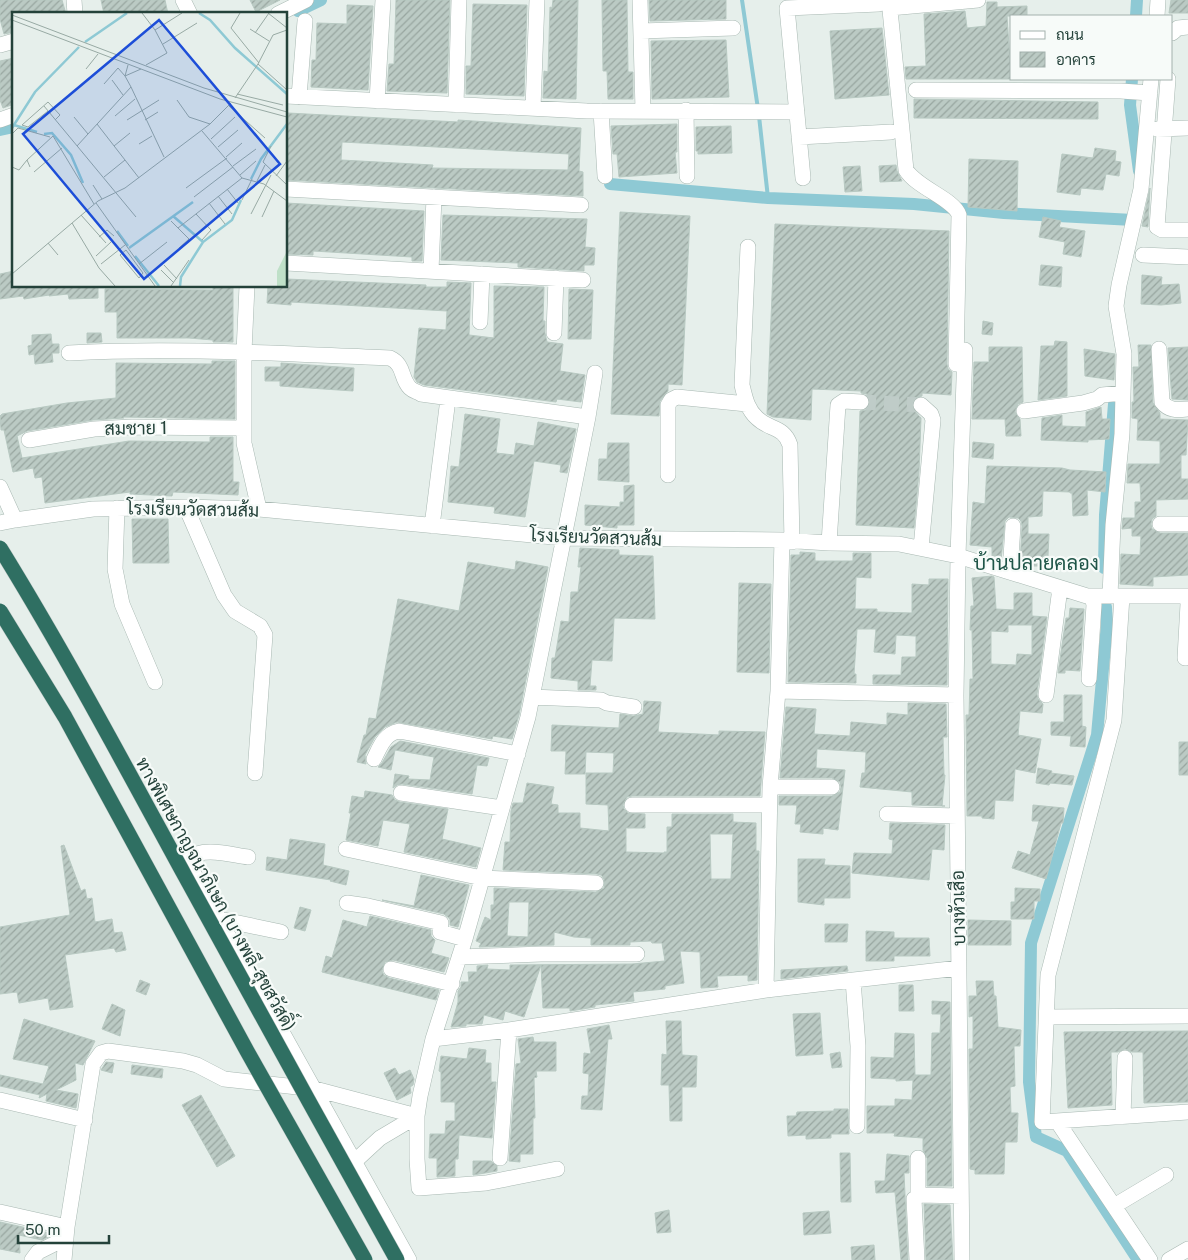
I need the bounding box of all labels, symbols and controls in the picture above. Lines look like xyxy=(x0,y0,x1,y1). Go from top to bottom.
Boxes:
inset map xyxy=(12,12,288,288)
legend xyxy=(1010,15,1173,80)
text: ถนน xyxy=(1056,26,1084,43)
text: อาคาร xyxy=(1056,51,1096,68)
street label: สมชาย 1 xyxy=(104,417,168,439)
street label: โรงเรียนวัดสวนส้ม xyxy=(126,495,259,521)
street label: โรงเรียนวัดสวนส้ม xyxy=(529,522,663,550)
district label: บ้านปลายคลอง xyxy=(973,551,1099,575)
street label: ทางพิเศษกาญจนาภิเษก (บางพลี-สุขสวัสดิ์) xyxy=(130,751,305,1036)
street label: บางหัวเสือ xyxy=(946,870,969,946)
scale bar xyxy=(18,1212,109,1244)
text: 50 m xyxy=(25,1221,60,1238)

